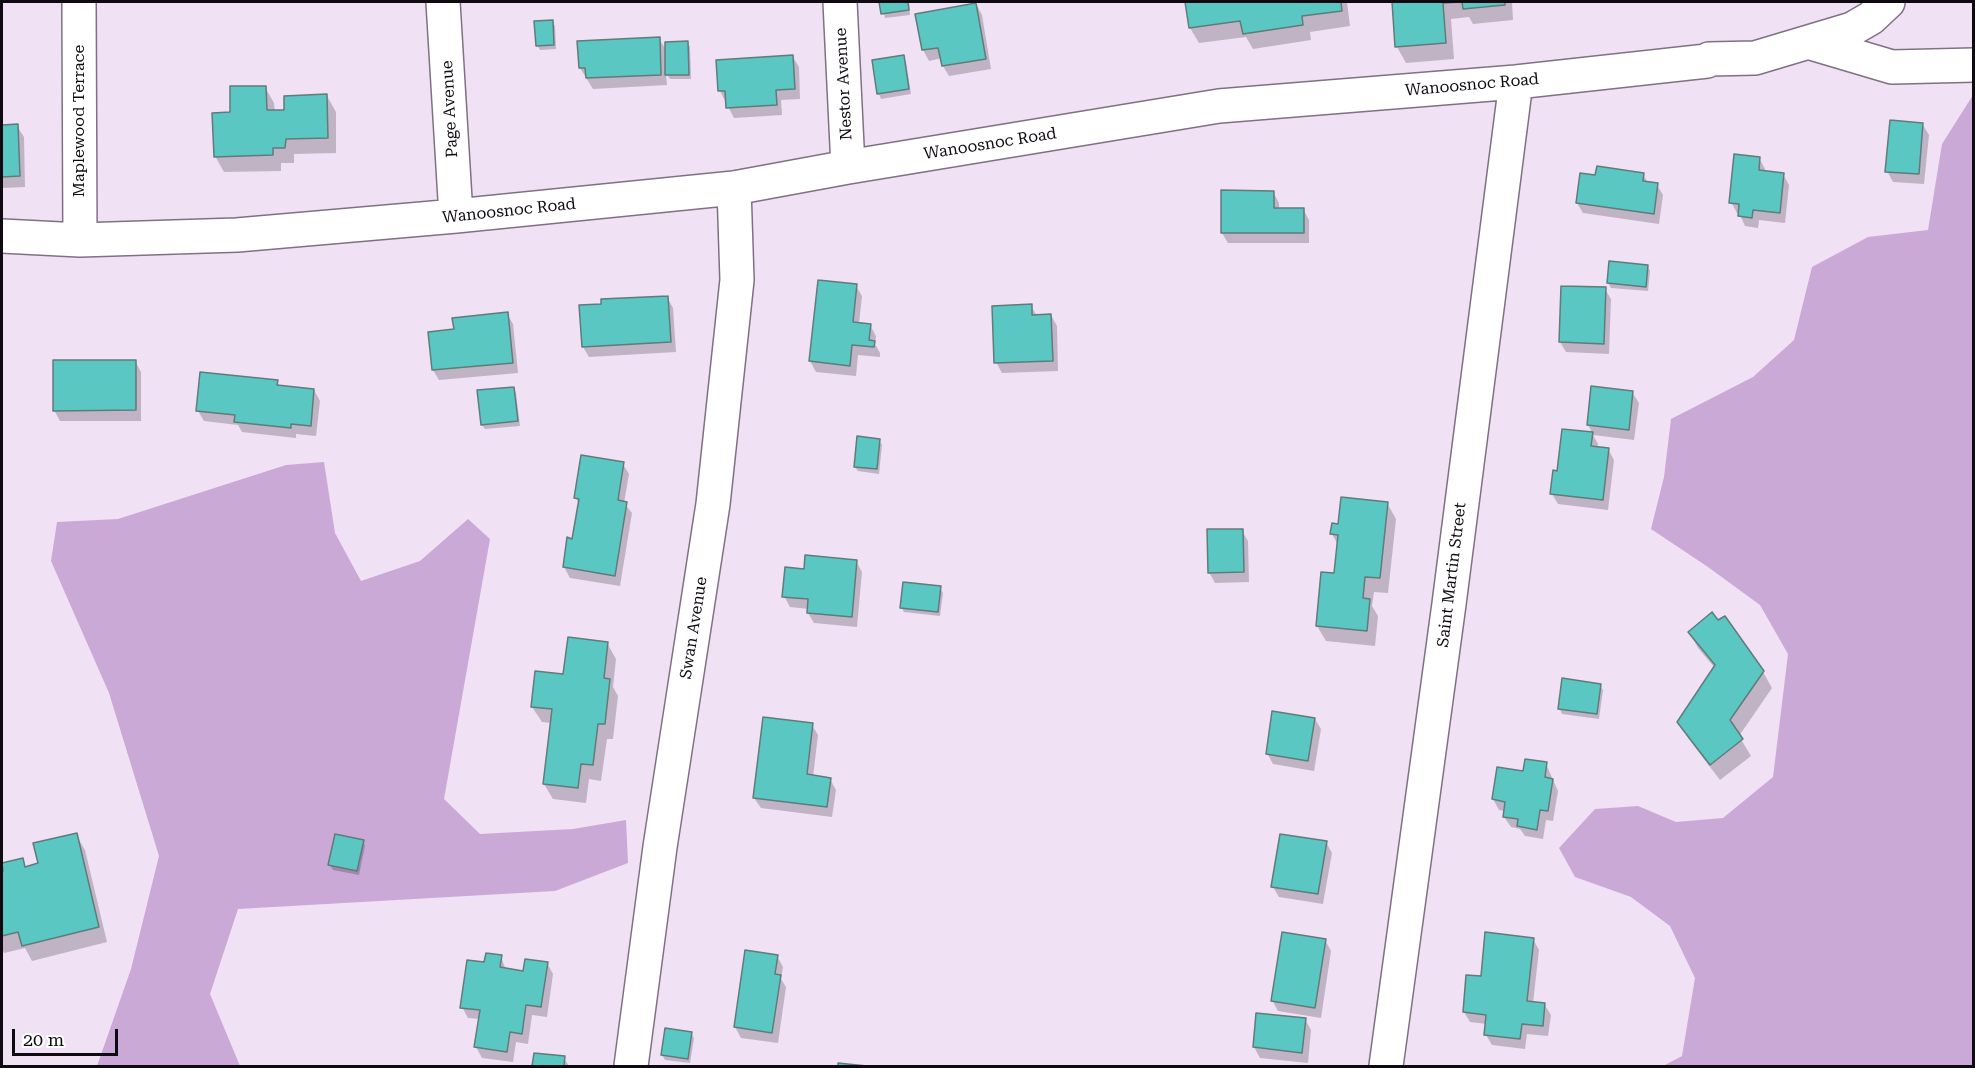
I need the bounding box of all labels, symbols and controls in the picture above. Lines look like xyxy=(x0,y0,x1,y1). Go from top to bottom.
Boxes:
street label: Nestor Avenue xyxy=(831,27,857,141)
street label: Maplewood Terrace xyxy=(69,45,89,197)
street label: Page Avenue xyxy=(438,60,462,158)
street label: Wanoosnoc Road xyxy=(1404,70,1540,100)
street label: Wanoosnoc Road xyxy=(922,124,1058,164)
street label: Wanoosnoc Road xyxy=(441,194,577,228)
street label: Saint Martin Street xyxy=(1434,501,1470,649)
street label: Swan Avenue xyxy=(676,575,712,681)
scale bar xyxy=(15,1017,122,1055)
text: 20 m xyxy=(23,1029,64,1050)

